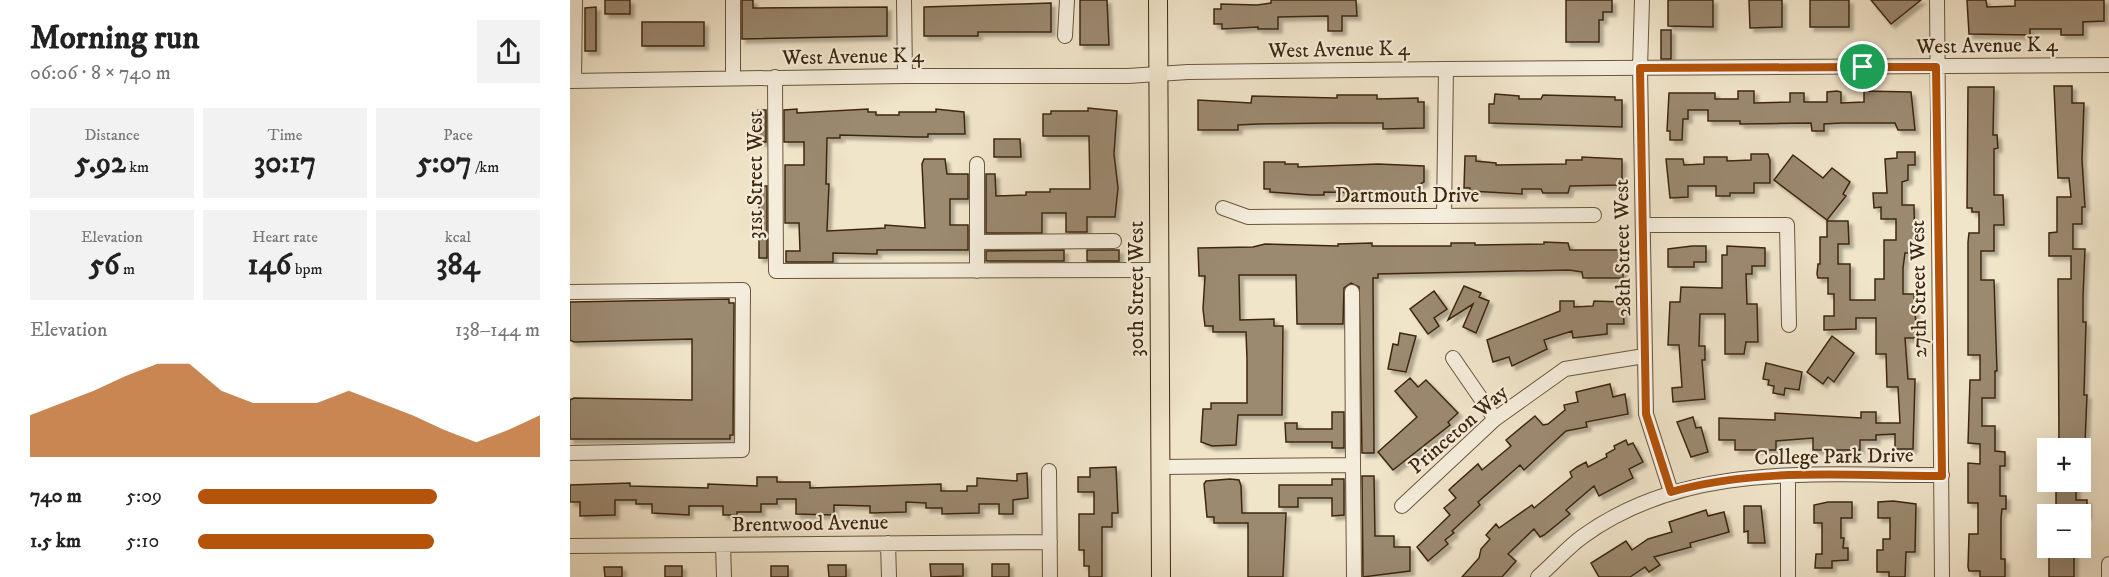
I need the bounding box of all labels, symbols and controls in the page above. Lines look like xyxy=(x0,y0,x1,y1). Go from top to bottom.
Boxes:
text: Morning run xyxy=(30,18,199,59)
button: share xyxy=(477,20,540,83)
street label: West Avenue K 4 xyxy=(1915,32,2059,60)
street label: West Avenue K 4 xyxy=(1267,36,1411,64)
pin xyxy=(1837,41,1888,92)
street label: West Avenue K 4 xyxy=(781,43,925,71)
icon: arrive xyxy=(1846,50,1879,83)
text: 06:06 · 8 × 740 m xyxy=(30,61,171,86)
street label: 31st Street West xyxy=(743,110,769,239)
text: Distance xyxy=(84,125,140,145)
text: Time xyxy=(268,125,302,145)
text: Pace xyxy=(443,125,473,145)
text: 5.92 xyxy=(75,145,126,182)
text: 30:17 xyxy=(254,145,316,182)
text: 5:07 xyxy=(417,145,471,182)
text: km xyxy=(126,157,149,177)
text: /km xyxy=(471,157,499,177)
street label: 28th Street West xyxy=(1609,179,1637,317)
street label: Dartmouth Drive xyxy=(1335,183,1479,209)
street label: 27th Street West xyxy=(1905,220,1933,358)
street label: 30th Street West xyxy=(1124,221,1150,357)
text: Elevation xyxy=(81,227,143,247)
text: Heart rate xyxy=(252,227,318,247)
text: kcal xyxy=(445,227,471,247)
text: 56 xyxy=(89,247,120,284)
text: 146 xyxy=(248,247,291,284)
text: 384 xyxy=(436,247,480,284)
text: m xyxy=(120,259,135,279)
text: bpm xyxy=(291,259,322,279)
text: Elevation xyxy=(30,318,107,343)
text: 138–144 m xyxy=(455,318,540,343)
street label: Princeton Way xyxy=(1404,379,1514,480)
map controls xyxy=(2037,438,2091,558)
button: + xyxy=(2037,438,2091,492)
street label: College Park Drive xyxy=(1754,443,1914,471)
text: 740 m xyxy=(30,484,82,509)
text: 5:09 xyxy=(126,484,162,509)
button: − xyxy=(2037,504,2091,558)
street label: Brentwood Avenue xyxy=(731,510,889,538)
text: 1.5 km xyxy=(30,529,81,554)
text: 5:10 xyxy=(126,529,159,554)

